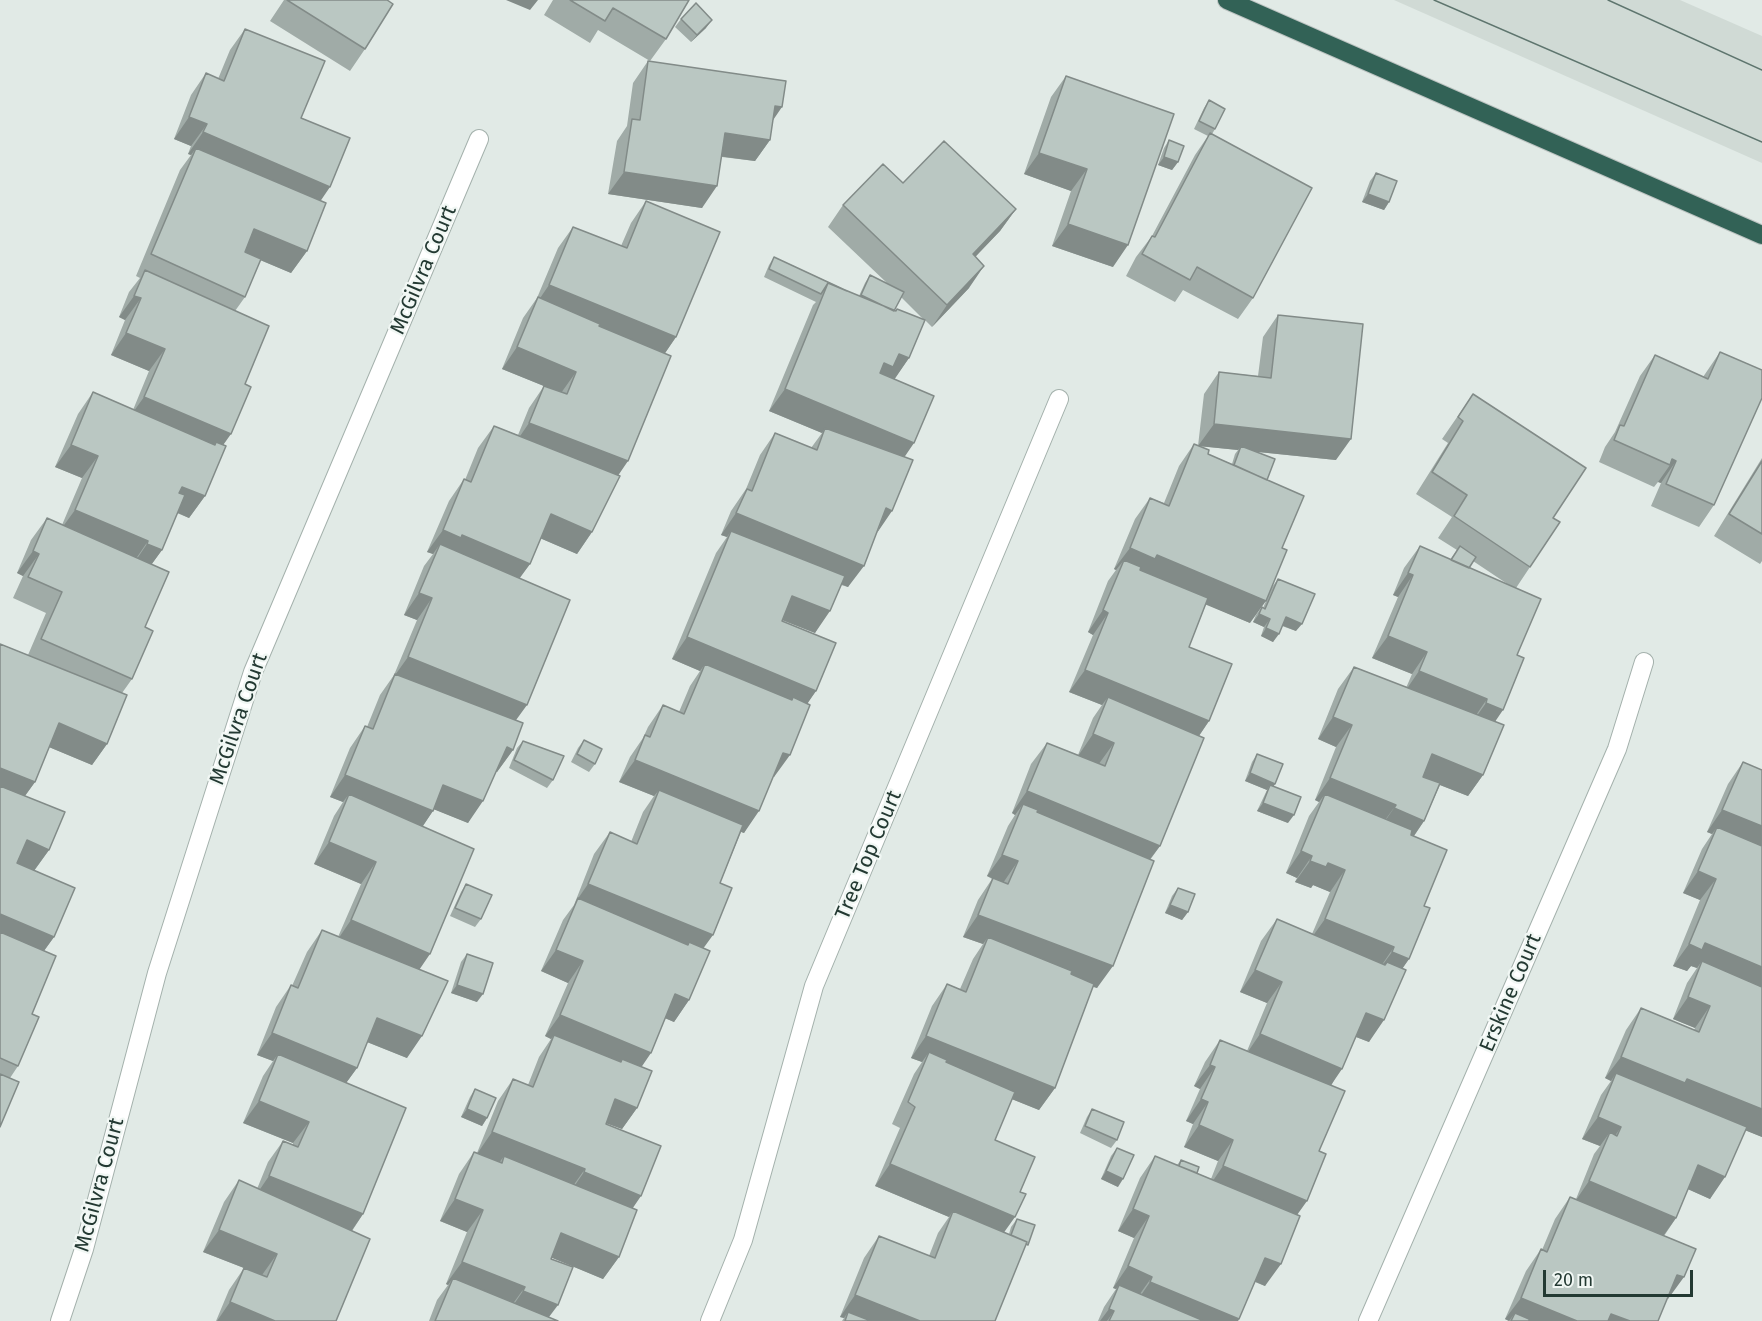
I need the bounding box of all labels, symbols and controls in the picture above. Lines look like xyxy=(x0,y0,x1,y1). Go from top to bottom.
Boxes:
street label: McGilvra Court xyxy=(386,202,462,338)
street label: McGilvra Court xyxy=(205,650,273,788)
street label: Tree Top Court xyxy=(831,787,907,923)
street label: Erskine Court xyxy=(1475,930,1547,1056)
street label: McGilvra Court xyxy=(70,1115,130,1255)
scale bar xyxy=(1546,1258,1696,1296)
text: 20 m xyxy=(1554,1269,1593,1291)

